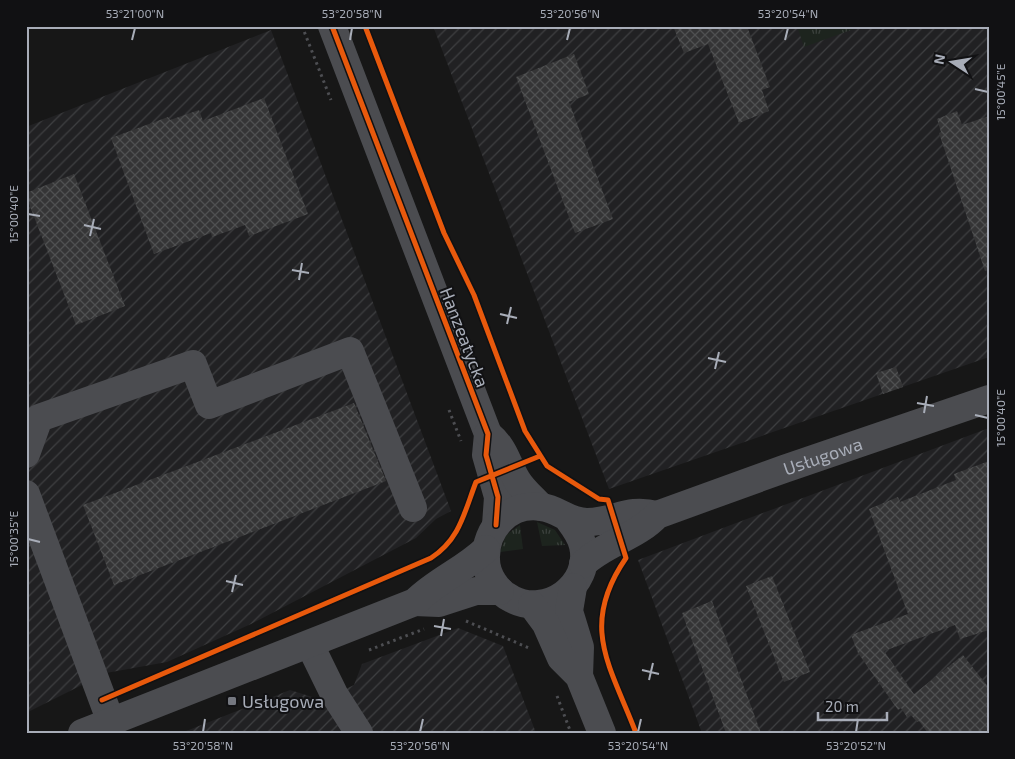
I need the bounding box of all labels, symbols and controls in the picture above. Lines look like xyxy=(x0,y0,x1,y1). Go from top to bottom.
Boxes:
text: 53°21'00"N xyxy=(106,6,164,20)
text: 53°20'58"N xyxy=(322,6,382,20)
text: 53°20'56"N xyxy=(540,6,600,20)
text: 53°20'54"N xyxy=(758,6,818,20)
north arrow xyxy=(928,38,978,88)
text: N xyxy=(929,52,948,66)
text: 15°00'45"E xyxy=(993,63,1007,121)
text: 15°00'40"E xyxy=(6,185,20,243)
street label: Hanzeatycka xyxy=(436,284,494,390)
text: 15°00'40"E xyxy=(993,389,1007,447)
street label: Usługowa xyxy=(780,432,865,480)
text: 15°00'35"E xyxy=(6,510,20,567)
scale bar xyxy=(818,689,886,721)
place label: Usługowa xyxy=(242,690,324,712)
marker: Usługowa xyxy=(226,695,238,707)
text: 20 m xyxy=(825,697,859,715)
text: 53°20'58"N xyxy=(173,738,233,752)
text: 53°20'56"N xyxy=(390,738,450,752)
text: 53°20'54"N xyxy=(608,738,668,752)
text: 53°20'52"N xyxy=(826,738,886,752)

